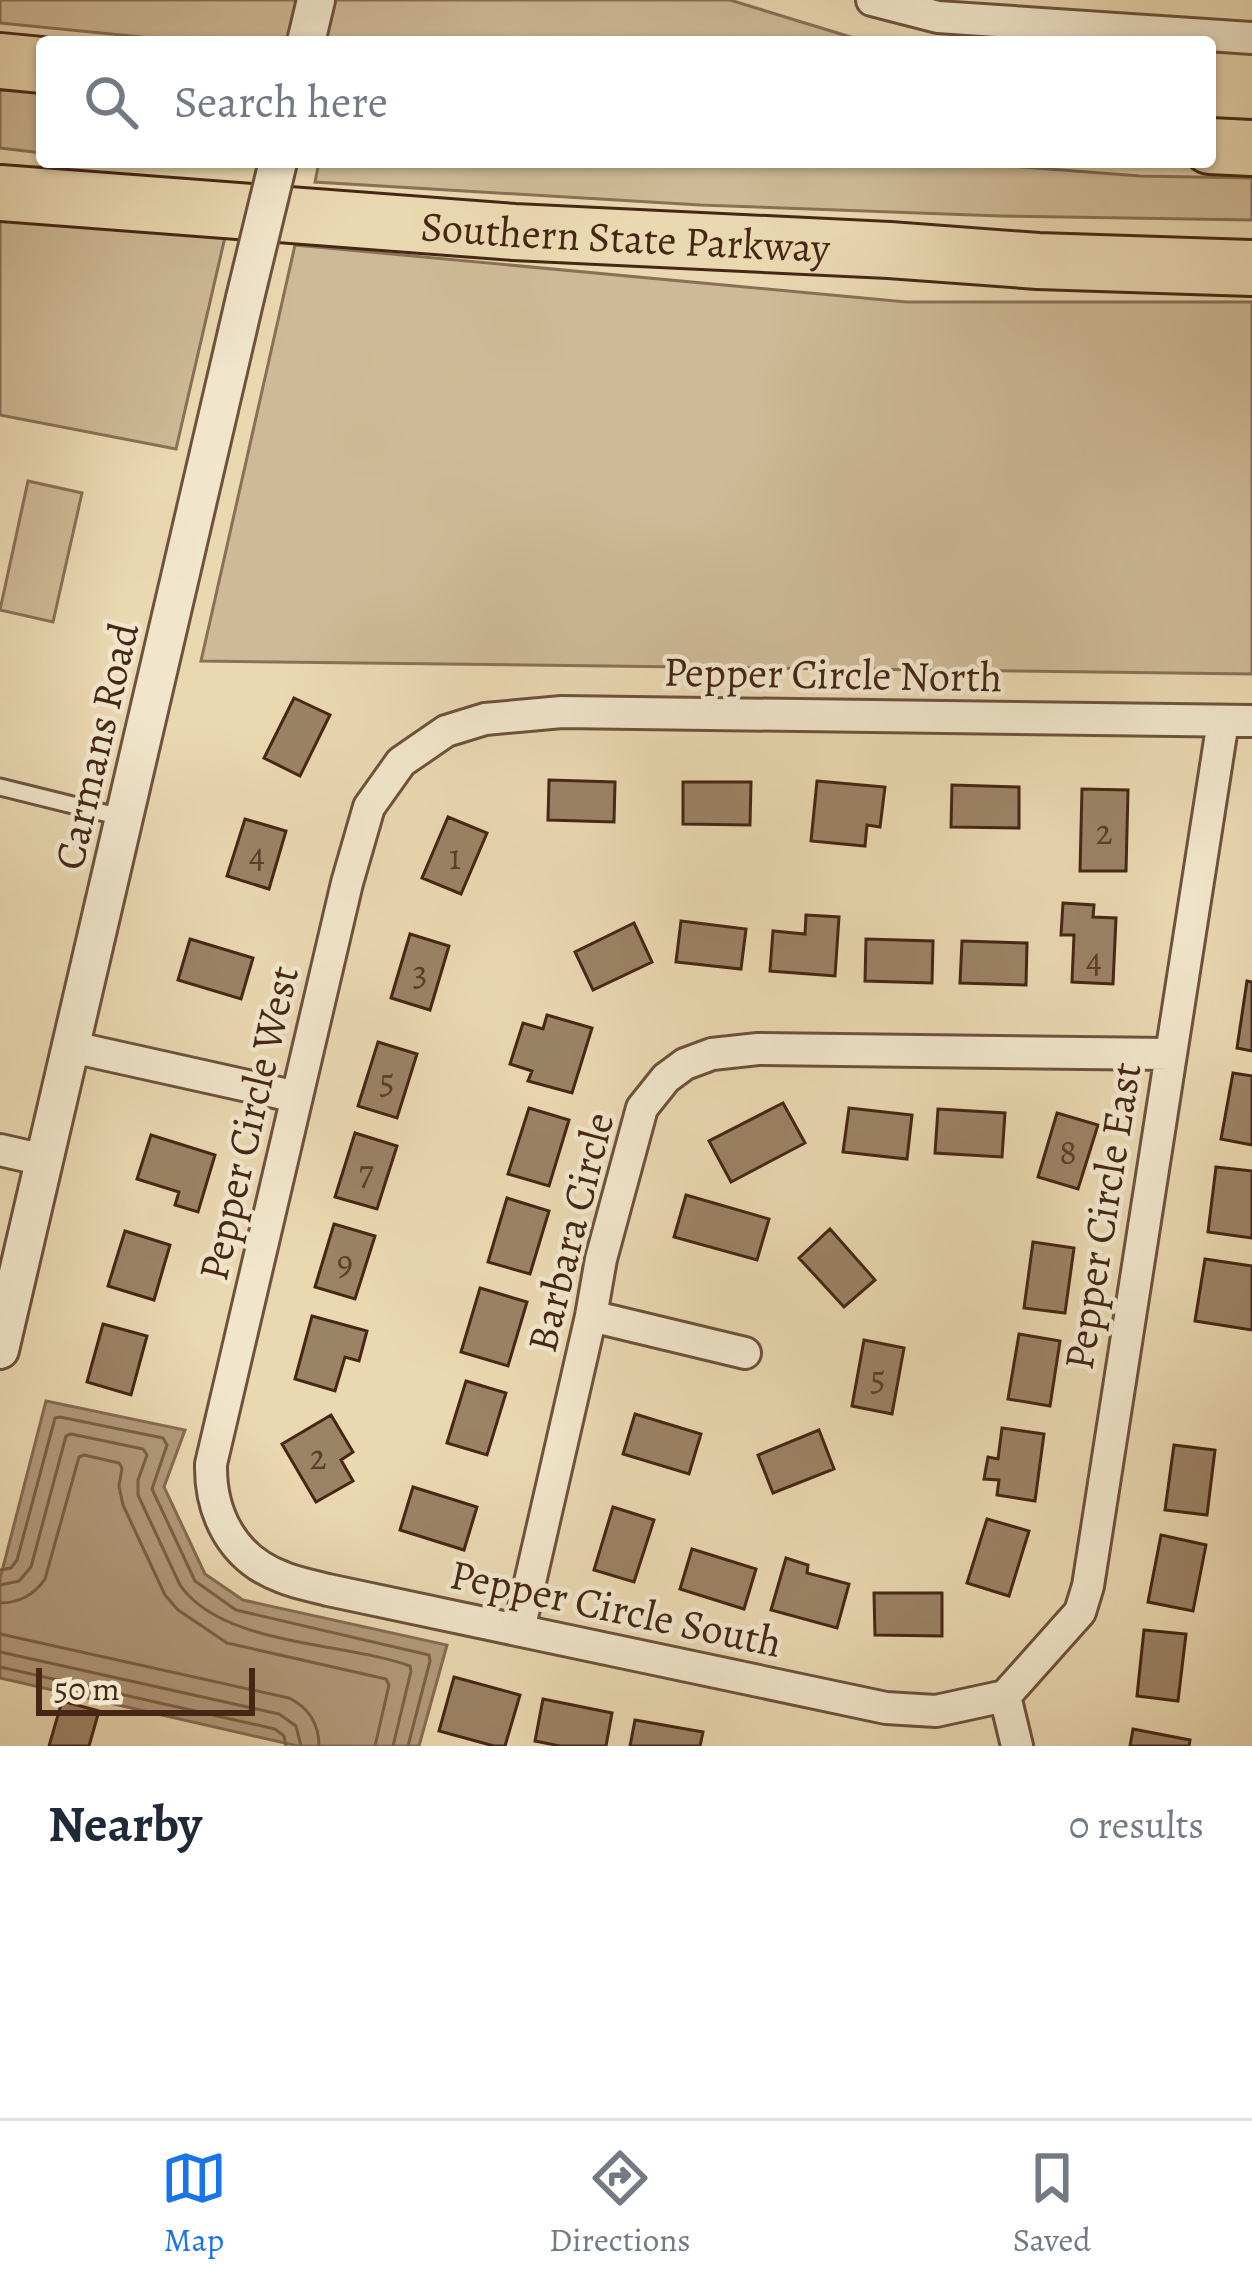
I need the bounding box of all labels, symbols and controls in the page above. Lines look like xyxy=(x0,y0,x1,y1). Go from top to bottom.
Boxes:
search box xyxy=(36,36,1216,168)
icon: search xyxy=(78,69,144,135)
text: Search here xyxy=(174,71,388,133)
street label: Southern State Parkway xyxy=(419,197,833,276)
street label: Carmans Road xyxy=(40,616,152,875)
street label: Pepper Circle North xyxy=(663,643,1003,705)
house number: 2 xyxy=(1095,807,1113,856)
house number: 4 xyxy=(249,830,265,879)
house number: 1 xyxy=(449,832,461,881)
house number: 4 xyxy=(1086,935,1102,984)
house number: 3 xyxy=(413,948,427,997)
street label: Pepper Circle West xyxy=(184,960,312,1286)
house number: 5 xyxy=(379,1056,395,1105)
street label: Pepper Circle East xyxy=(1050,1058,1154,1374)
street label: Barbara Circle xyxy=(513,1106,627,1358)
house number: 8 xyxy=(1059,1127,1077,1176)
house number: 7 xyxy=(358,1147,374,1196)
house number: 9 xyxy=(337,1237,353,1286)
house number: 5 xyxy=(870,1353,886,1402)
house number: 2 xyxy=(309,1432,327,1481)
street label: Pepper Circle South xyxy=(445,1545,787,1671)
scale bar xyxy=(36,1662,255,1715)
text: 50 m xyxy=(54,1666,120,1711)
text: Nearby xyxy=(48,1789,202,1859)
text: 0 results xyxy=(1069,1798,1204,1851)
tab: Map xyxy=(161,2145,227,2262)
tab: Directions xyxy=(549,2145,691,2262)
tab: Saved xyxy=(1013,2145,1091,2262)

